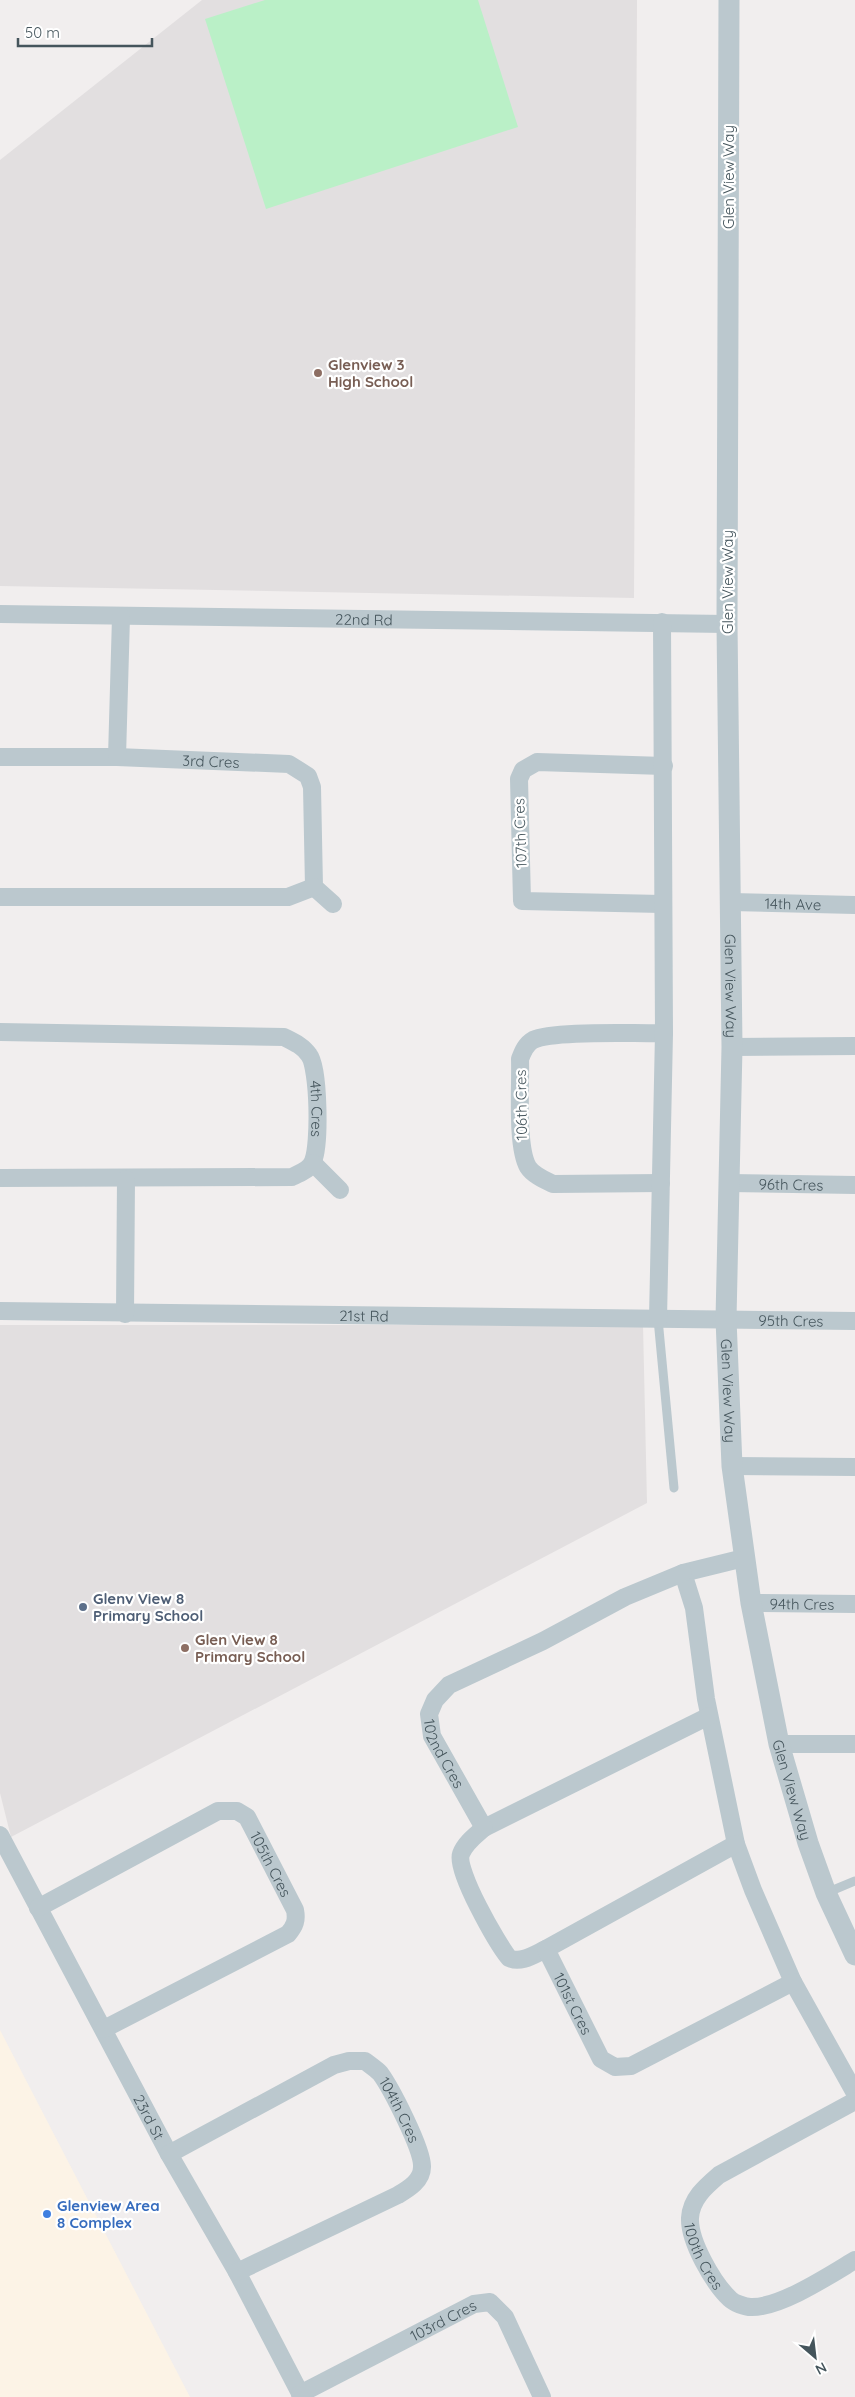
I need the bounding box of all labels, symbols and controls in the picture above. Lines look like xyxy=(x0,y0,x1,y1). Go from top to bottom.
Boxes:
scale bar xyxy=(18,15,151,47)
text: 50 m xyxy=(25,23,60,42)
street label: Glen View Way xyxy=(719,125,738,229)
place label: Glenview 3 High School xyxy=(328,355,413,391)
marker: Glenview 3 High School xyxy=(312,367,324,379)
street label: Glen View Way xyxy=(718,530,737,634)
street label: 22nd Rd xyxy=(335,609,393,629)
street label: 3rd Cres xyxy=(182,750,240,771)
street label: 107th Cres xyxy=(509,798,531,868)
street label: 14th Ave xyxy=(764,893,822,914)
street label: Glen View Way xyxy=(721,934,741,1038)
street label: 106th Cres xyxy=(511,1069,531,1141)
street label: 4th Cres xyxy=(306,1079,327,1138)
street label: 96th Cres xyxy=(758,1174,824,1194)
street label: 21st Rd xyxy=(339,1305,389,1325)
street label: 95th Cres xyxy=(758,1310,824,1330)
street label: Glen View Way xyxy=(717,1338,741,1443)
place label: Glenv View 8 Primary School xyxy=(93,1589,203,1625)
street label: 94th Cres xyxy=(770,1594,834,1613)
marker: Glenv View 8 Primary School xyxy=(77,1601,89,1613)
place label: Glen View 8 Primary School xyxy=(195,1630,305,1666)
marker: Glen View 8 Primary School xyxy=(179,1642,191,1654)
street label: 102nd Cres xyxy=(420,1718,469,1791)
street label: Glen View Way xyxy=(769,1737,816,1842)
street label: 105th Cres xyxy=(246,1828,296,1900)
street label: 101st Cres xyxy=(550,1969,597,2038)
street label: 104th Cres xyxy=(375,2073,424,2145)
street label: 23rd St xyxy=(130,2091,169,2143)
place label: Glenview Area 8 Complex xyxy=(57,2196,160,2232)
marker: Glenview Area 8 Complex xyxy=(41,2208,53,2220)
street label: 100th Cres xyxy=(681,2221,728,2293)
street label: 103rd Cres xyxy=(407,2295,479,2345)
north arrow xyxy=(790,2332,840,2382)
text: N xyxy=(812,2358,830,2379)

